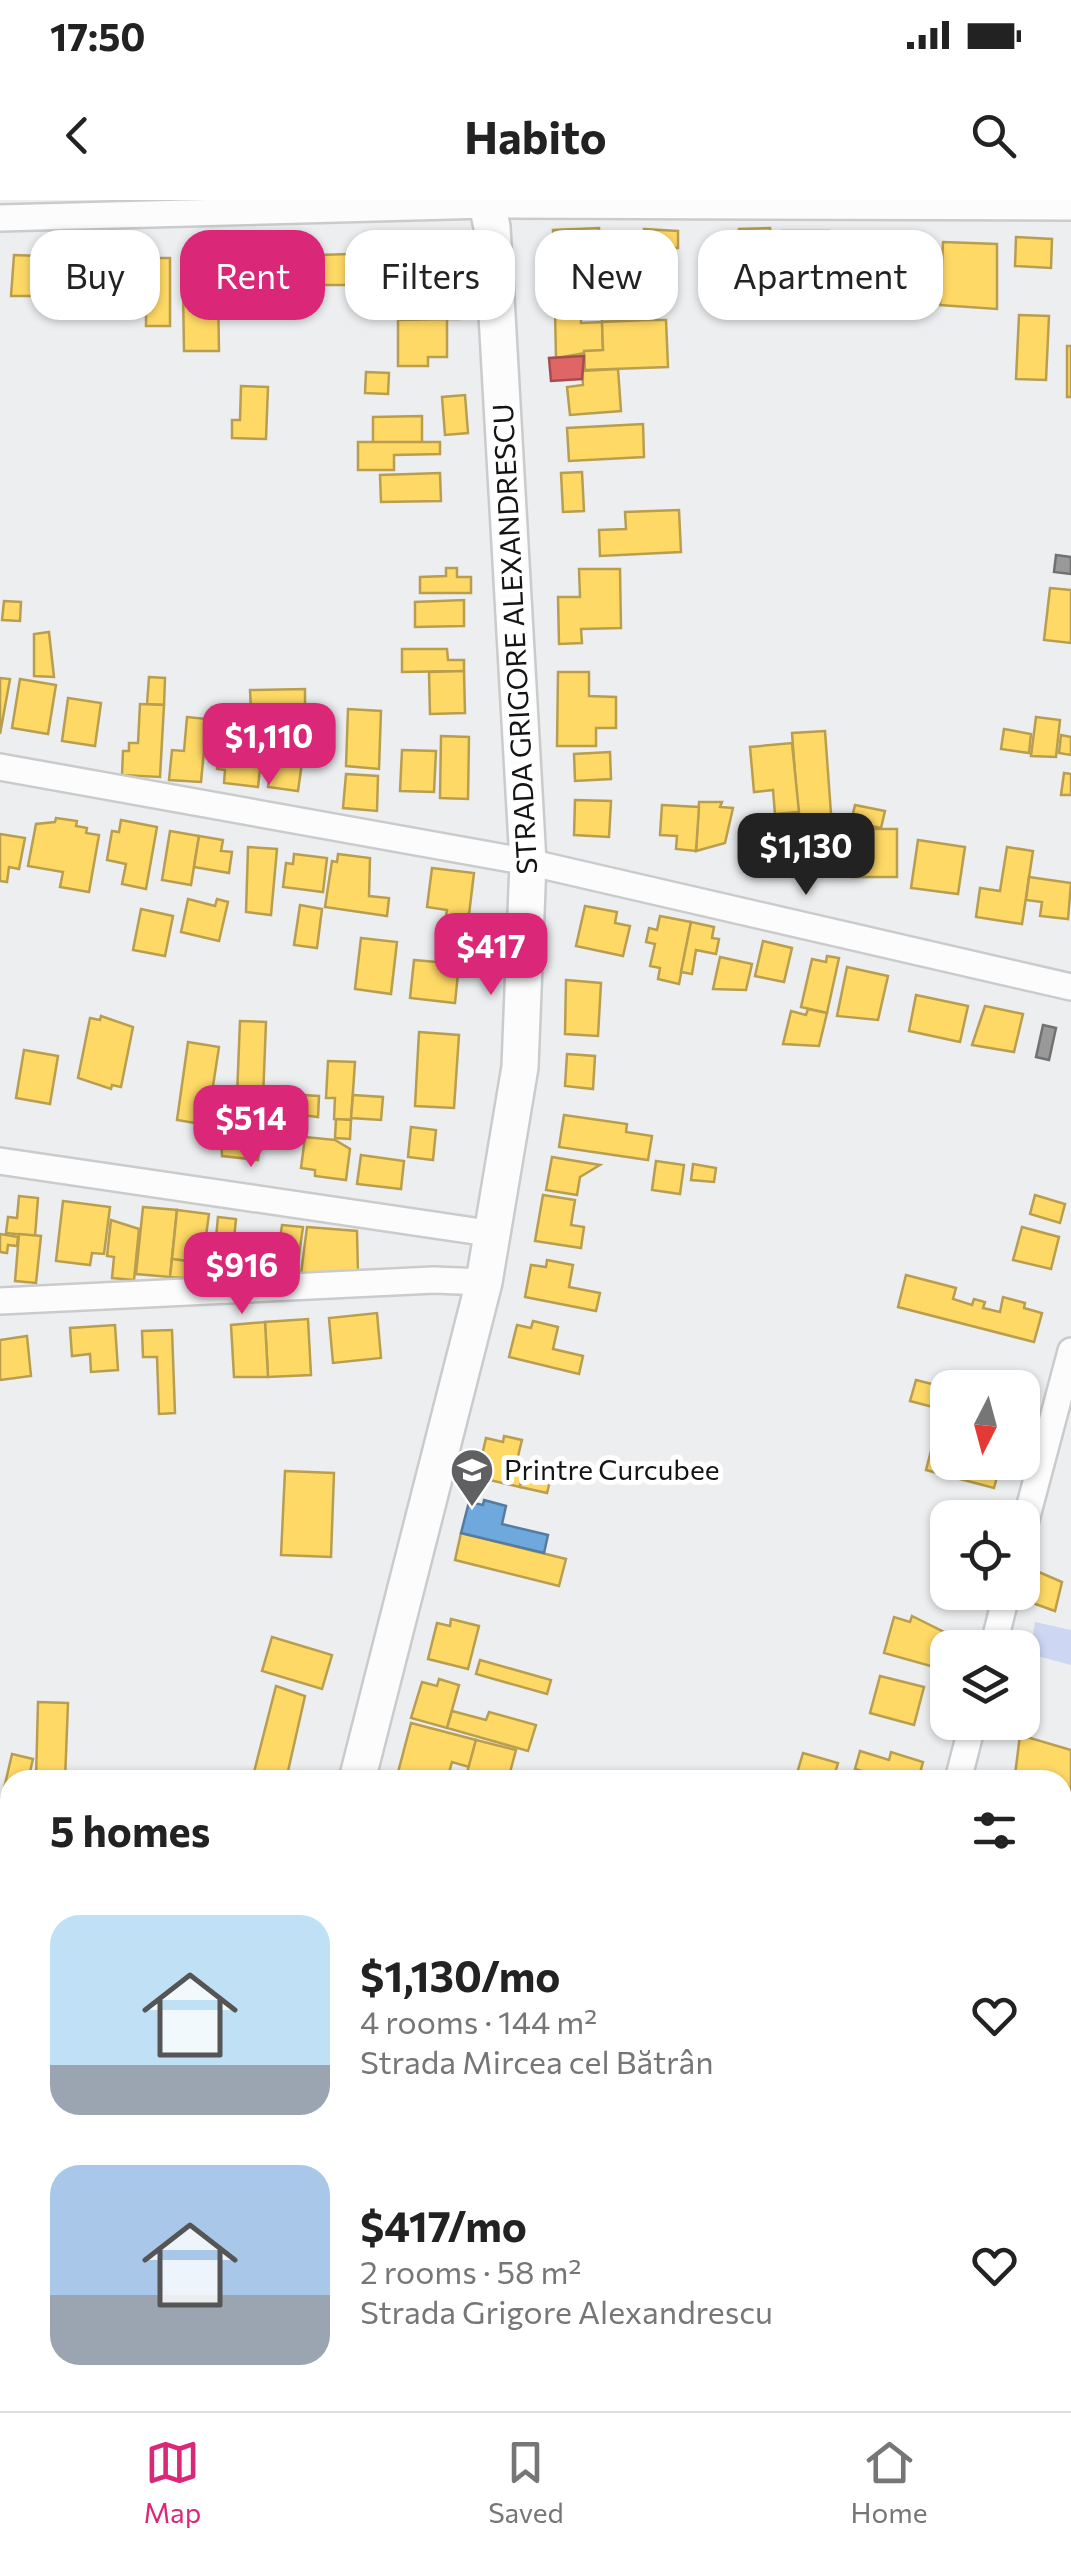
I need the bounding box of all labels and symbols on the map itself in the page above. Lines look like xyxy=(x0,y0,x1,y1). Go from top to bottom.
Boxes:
street label: STRADA GRIGORE ALEXANDRESCU xyxy=(485,403,543,875)
pin: $1,110 xyxy=(188,703,350,788)
pin: $1,130 xyxy=(725,813,887,898)
pin: $417 xyxy=(432,913,550,998)
pin: $514 xyxy=(192,1085,310,1170)
pin: $916 xyxy=(183,1232,301,1317)
north arrow xyxy=(930,1370,1040,1480)
school or university icon: Printre Curcubee xyxy=(449,1447,495,1508)
place label: Printre Curcubee xyxy=(504,1452,719,1486)

